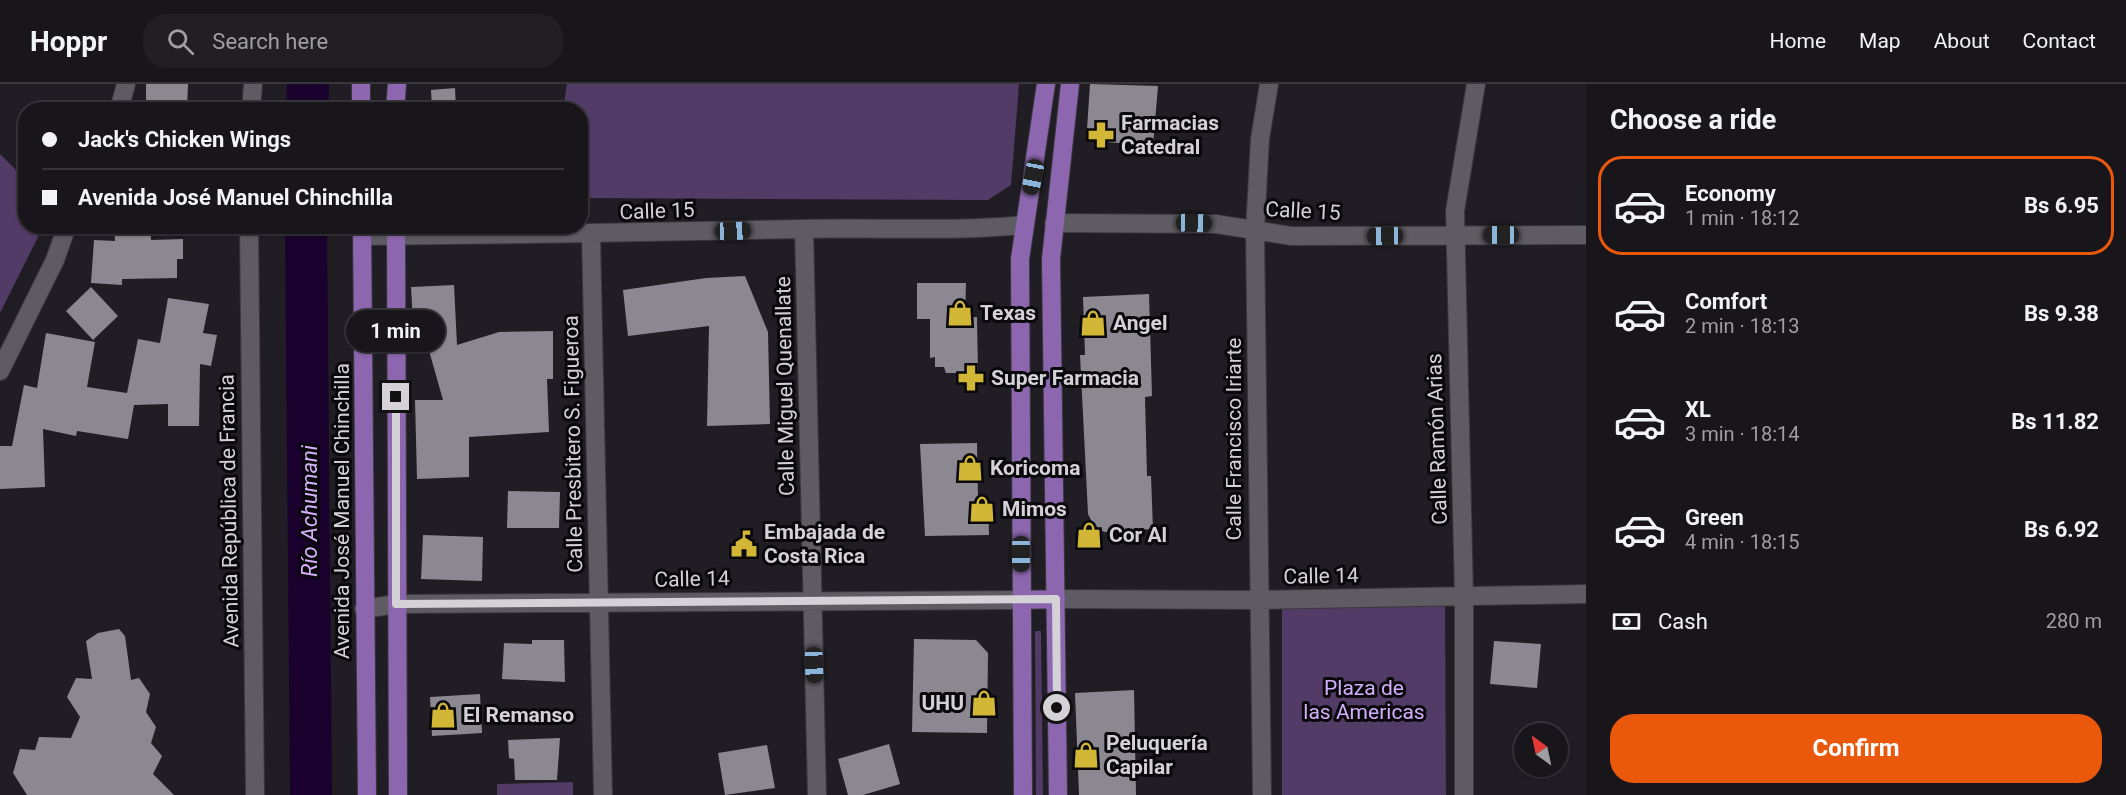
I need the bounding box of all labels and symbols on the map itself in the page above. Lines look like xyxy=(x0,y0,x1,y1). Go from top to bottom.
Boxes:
place label: Farmacias Catedral xyxy=(1121,111,1219,159)
pharmacy icon: Farmacias Catedral xyxy=(1086,120,1116,150)
car xyxy=(1021,158,1045,196)
street label: Calle 15 xyxy=(1265,197,1341,225)
street label: Calle 15 xyxy=(619,198,695,224)
car xyxy=(1176,214,1212,232)
car xyxy=(715,221,751,241)
car xyxy=(1483,226,1519,244)
car xyxy=(1367,227,1403,245)
street label: Calle Miguel Quenallate xyxy=(771,276,799,496)
shop icon: Texas xyxy=(945,298,975,328)
place label: Texas xyxy=(980,301,1036,325)
shop icon: Angel xyxy=(1078,308,1108,338)
callout: 1 min xyxy=(346,310,446,352)
place label: Angel xyxy=(1113,311,1167,335)
street label: Calle Presbitero S. Figueroa xyxy=(559,315,587,573)
street label: Calle Francisco Iriarte xyxy=(1222,338,1246,540)
street label: Calle Ramón Arias xyxy=(1422,353,1452,525)
street label: Avenida José Manuel Chinchilla xyxy=(330,363,354,659)
pharmacy icon: Super Farmacia xyxy=(956,363,986,393)
place label: Super Farmacia xyxy=(991,366,1139,390)
street label: Avenida República de Francia xyxy=(215,374,243,648)
route end xyxy=(382,383,409,410)
water label: Río Achumani xyxy=(297,444,322,577)
shop icon: Koricoma xyxy=(955,453,985,483)
place label: Koricoma xyxy=(990,456,1080,480)
shop icon: Mimos xyxy=(967,494,997,524)
place label: Mimos xyxy=(1002,497,1067,521)
place label: Embajada de Costa Rica xyxy=(764,520,885,568)
shop icon: Cor Al xyxy=(1074,520,1104,550)
place label: Cor Al xyxy=(1109,523,1167,547)
public building icon: Embajada de Costa Rica xyxy=(729,529,759,559)
car xyxy=(1012,536,1030,572)
street label: Calle 14 xyxy=(1283,563,1359,589)
street label: Calle 14 xyxy=(654,566,730,592)
car xyxy=(804,647,824,683)
park label: Plaza de las Americas xyxy=(1303,676,1425,724)
shop icon: UHU xyxy=(969,688,999,718)
place label: UHU xyxy=(921,691,964,715)
route start xyxy=(1043,694,1070,721)
shop icon: El Remanso xyxy=(428,700,458,730)
place label: El Remanso xyxy=(463,703,574,727)
north arrow xyxy=(1514,723,1568,777)
place label: Peluquería Capilar xyxy=(1106,731,1208,779)
shop icon: Peluquería Capilar xyxy=(1071,740,1101,770)

